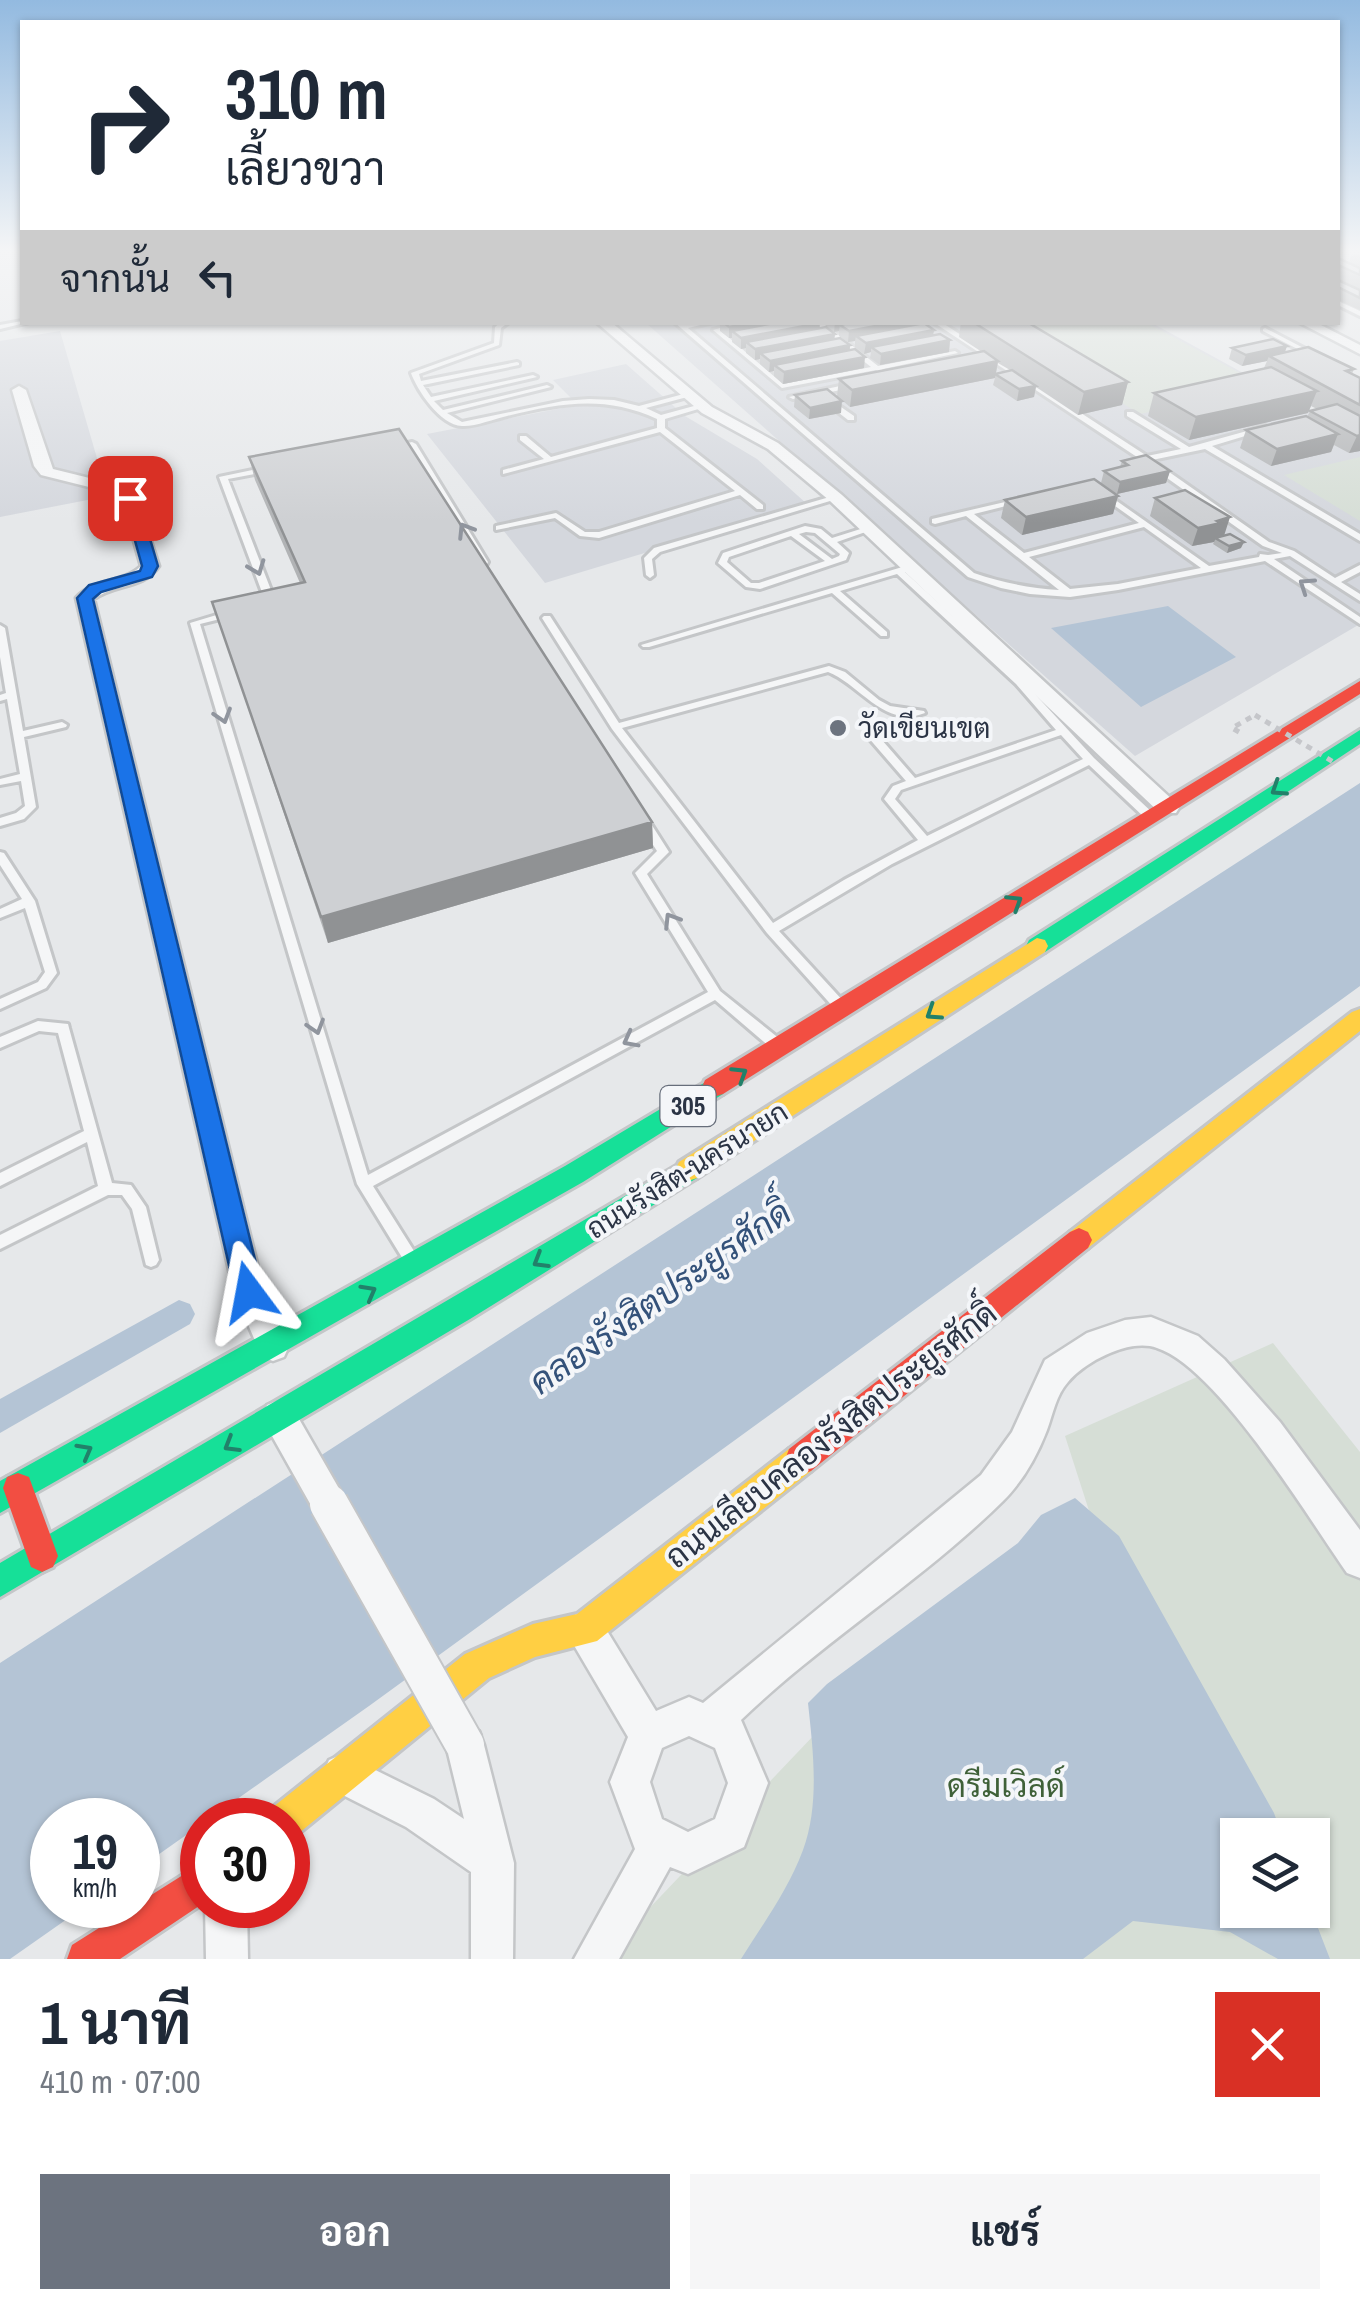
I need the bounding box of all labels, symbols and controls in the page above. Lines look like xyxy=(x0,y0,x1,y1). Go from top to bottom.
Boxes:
text: 310 m xyxy=(225,47,388,141)
icon: right xyxy=(60,60,190,190)
text: เลี้ยวขวา xyxy=(225,138,385,199)
icon: left xyxy=(190,250,245,305)
text: จากนั้น xyxy=(60,253,170,304)
pin xyxy=(88,456,173,541)
icon: arrive xyxy=(103,471,158,526)
one-way arrow xyxy=(458,523,477,541)
one-way arrow xyxy=(246,558,266,576)
one-way arrow xyxy=(1299,579,1318,597)
one-way arrow xyxy=(211,707,232,724)
place label: วัดเขียนเขต xyxy=(858,709,990,747)
marker: วัดเขียนเขต xyxy=(827,717,849,739)
one-way arrow xyxy=(1271,777,1289,796)
one-way arrow xyxy=(1005,896,1023,915)
one-way arrow xyxy=(664,913,683,931)
one-way arrow xyxy=(926,1000,944,1019)
one-way arrow xyxy=(304,1018,325,1035)
one-way arrow xyxy=(623,1028,641,1047)
one-way arrow xyxy=(729,1067,747,1086)
road number: 305 xyxy=(660,1086,716,1126)
street label: ถนนรังสิต-นครนายก xyxy=(579,1093,795,1247)
water label: คลองรังสิตประยูรศักดิ์ xyxy=(515,1179,806,1405)
position arrow xyxy=(197,1240,301,1344)
one-way arrow xyxy=(533,1249,551,1268)
one-way arrow xyxy=(358,1285,376,1305)
street label: ถนนเลียบคลองรังสิตประยูรศักดิ์ xyxy=(653,1287,1006,1579)
one-way arrow xyxy=(224,1433,242,1452)
one-way arrow xyxy=(75,1443,93,1463)
park label: ดรีมเวิลด์ xyxy=(947,1764,1065,1807)
speed limit sign: 30 xyxy=(180,1798,310,1928)
text: 19 xyxy=(72,1817,118,1885)
map controls xyxy=(1220,1818,1330,1928)
button: layers xyxy=(1220,1818,1330,1928)
text: km/h xyxy=(73,1871,117,1905)
text: 1 นาที xyxy=(40,1982,191,2063)
button: close xyxy=(1215,1992,1320,2097)
text: 410 m · 07:00 xyxy=(40,2060,200,2103)
button: ออก xyxy=(40,2174,670,2289)
button: แชร์ xyxy=(690,2174,1320,2289)

